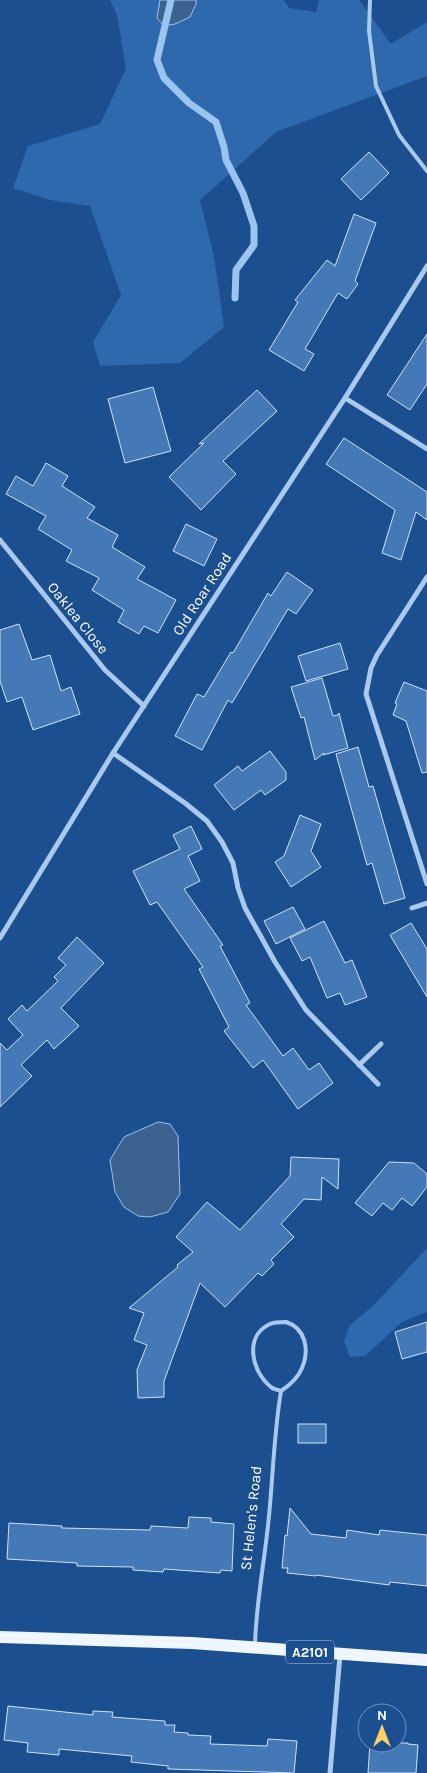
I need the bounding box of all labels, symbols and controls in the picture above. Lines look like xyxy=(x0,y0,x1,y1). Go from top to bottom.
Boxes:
street label: Old Roar Road xyxy=(168,549,236,639)
street label: Oaklea Close xyxy=(44,578,112,658)
street label: St Helen's Road xyxy=(237,1465,265,1571)
road number: A2101 xyxy=(286,1640,334,1664)
north arrow xyxy=(357,1703,407,1753)
text: N xyxy=(377,1707,387,1724)

